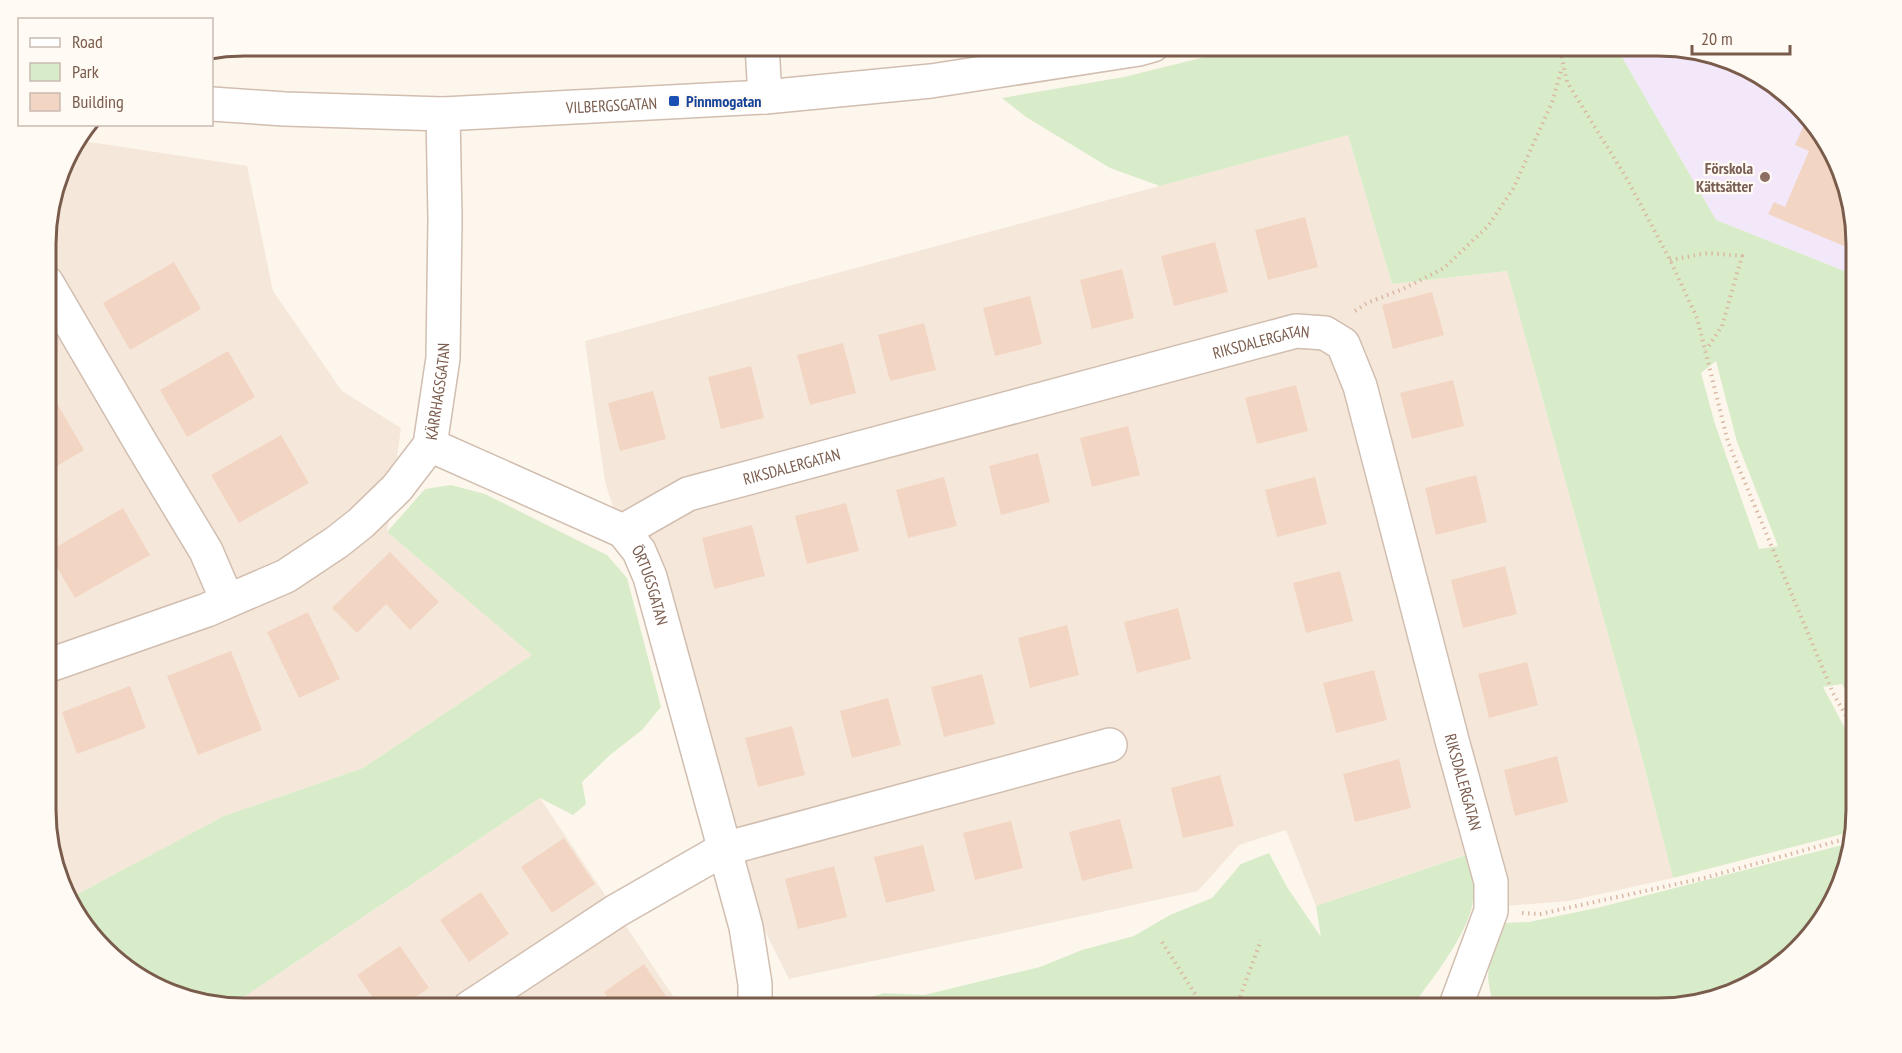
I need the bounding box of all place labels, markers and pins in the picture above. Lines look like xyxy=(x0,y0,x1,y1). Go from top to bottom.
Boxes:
place label: Pinnmogatan xyxy=(686,91,761,111)
marker: Pinnmogatan xyxy=(667,94,681,108)
place label: Förskola Kättsätter xyxy=(1696,158,1753,196)
marker: Förskola Kättsätter xyxy=(1758,170,1772,184)

